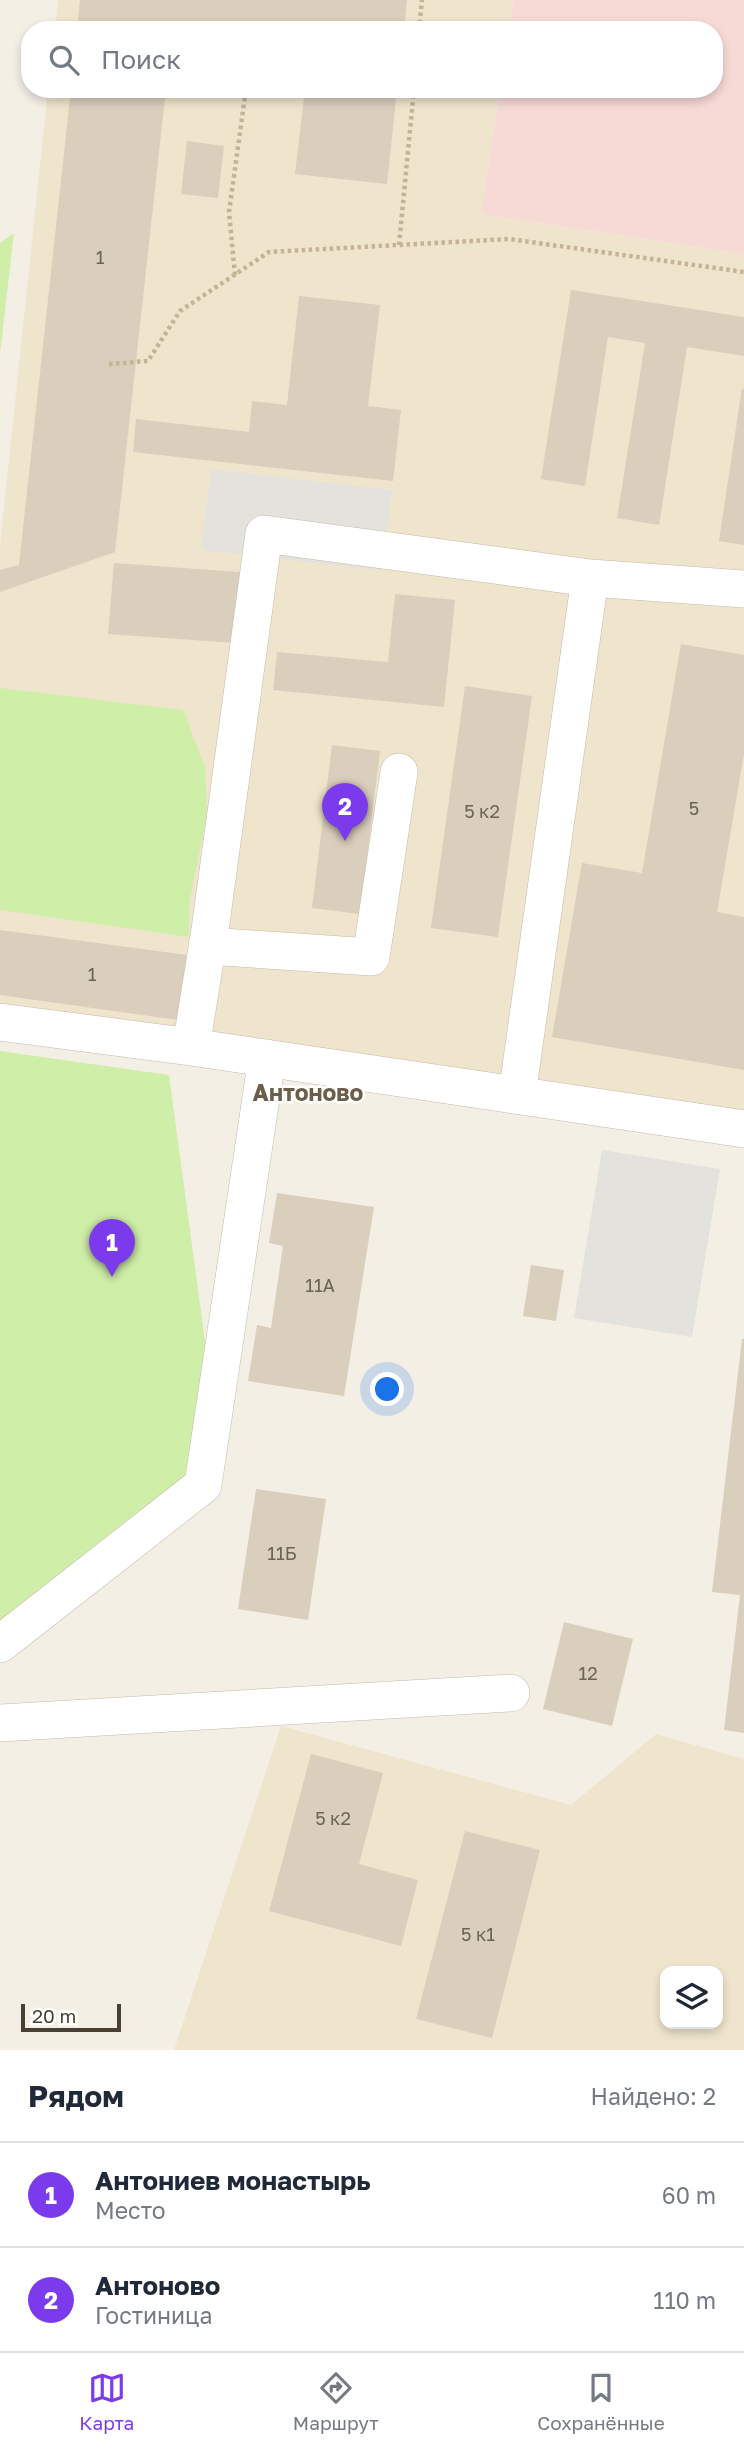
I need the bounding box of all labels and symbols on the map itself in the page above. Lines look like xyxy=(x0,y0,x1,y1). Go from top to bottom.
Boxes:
house number: 1 xyxy=(96,246,105,268)
pin: 2 xyxy=(322,783,368,841)
house number: 5 xyxy=(689,797,699,819)
house number: 5 к2 xyxy=(464,800,500,822)
house number: 1 xyxy=(88,963,97,985)
district label: Антоново xyxy=(253,1078,364,1106)
pin: 1 xyxy=(89,1219,135,1277)
house number: 11А xyxy=(305,1274,335,1296)
your location xyxy=(370,1372,404,1406)
house number: 11Б xyxy=(267,1542,297,1564)
house number: 12 xyxy=(578,1662,598,1684)
house number: 5 к2 xyxy=(315,1807,351,1829)
house number: 5 к1 xyxy=(461,1923,495,1945)
scale bar xyxy=(21,2001,121,2033)

